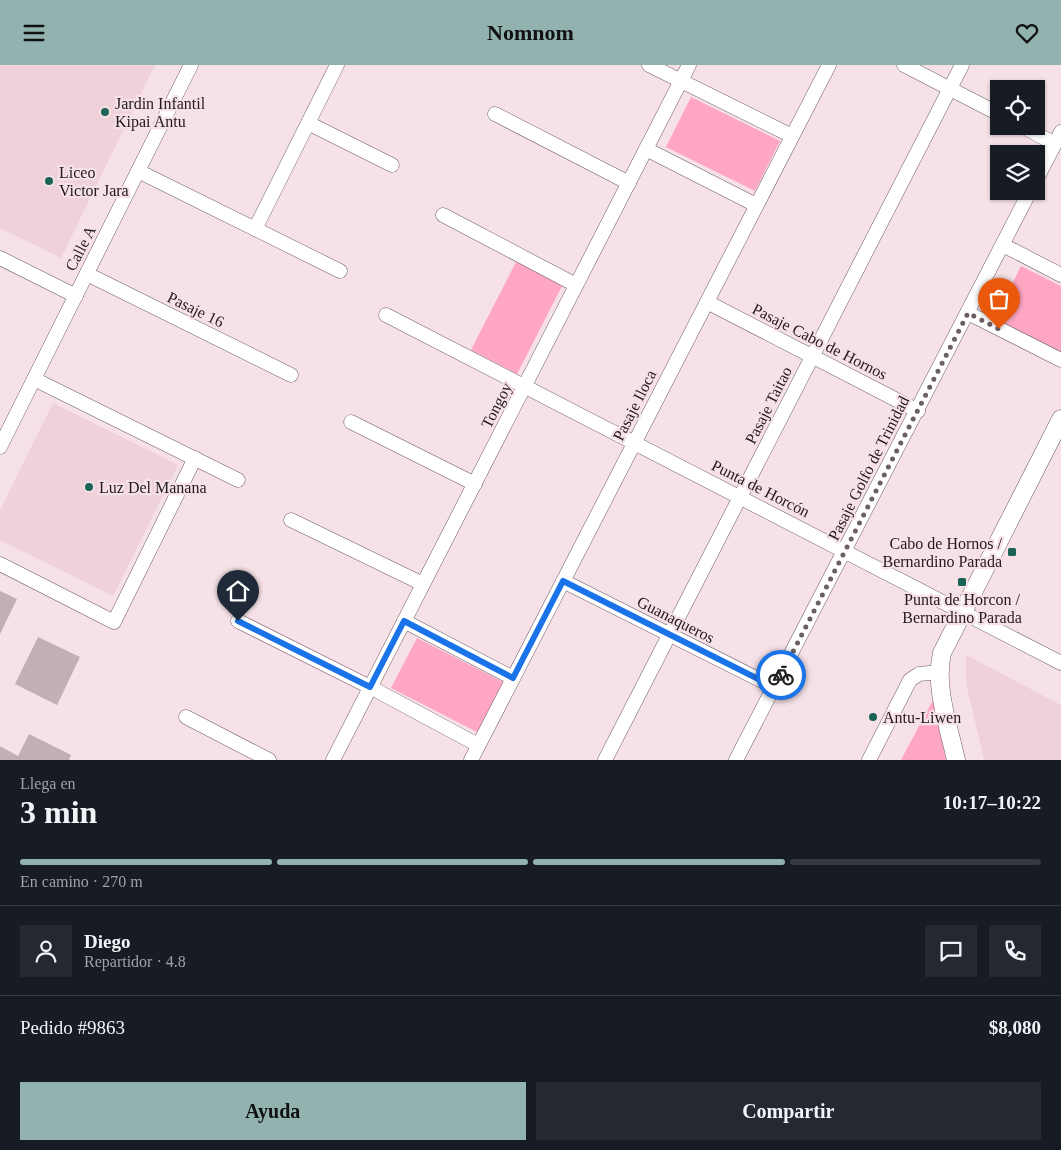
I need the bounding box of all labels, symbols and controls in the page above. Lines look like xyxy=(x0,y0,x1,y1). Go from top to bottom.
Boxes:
icon: menu xyxy=(20,19,48,47)
icon: heart xyxy=(1013,19,1041,47)
text: Nomnom xyxy=(487,20,574,45)
map controls xyxy=(990,80,1045,200)
button: locate xyxy=(990,80,1045,135)
place label: Jardin Infantil Kipai Antu xyxy=(115,95,206,131)
marker: Jardin Infantil Kipai Antu xyxy=(99,106,111,118)
button: layers xyxy=(990,145,1045,200)
place label: Liceo Victor Jara xyxy=(59,164,129,199)
marker: Liceo Victor Jara xyxy=(43,175,55,187)
street label: Calle A xyxy=(62,222,99,274)
pin xyxy=(978,278,1020,329)
icon: bag xyxy=(985,285,1013,313)
street label: Pasaje 16 xyxy=(164,288,227,331)
street label: Pasaje Cabo de Hornos xyxy=(749,300,890,384)
street label: Pasaje Taitao xyxy=(742,364,796,447)
street label: Pasaje Iloca xyxy=(609,367,660,444)
street label: Tongoy xyxy=(478,380,516,431)
street label: Pasaje Golfo de Trinidad xyxy=(825,393,913,544)
street label: Punta de Horcón xyxy=(709,456,813,520)
place label: Luz Del Manana xyxy=(99,479,207,496)
marker: Luz Del Manana xyxy=(83,481,95,493)
place label: Cabo de Hornos / Bernardino Parada xyxy=(882,535,1003,570)
marker: Cabo de Hornos / Bernardino Parada xyxy=(1006,546,1018,558)
pin xyxy=(217,570,259,621)
marker: Punta de Horcon / Bernardino Parada xyxy=(956,576,968,588)
icon: home xyxy=(224,577,252,605)
place label: Punta de Horcon / Bernardino Parada xyxy=(902,591,1022,626)
street label: Guanaqueros xyxy=(634,593,717,647)
courier xyxy=(756,650,806,700)
icon: bike xyxy=(767,661,795,689)
place label: Antu-Liwen xyxy=(883,709,961,726)
marker: Antu-Liwen xyxy=(867,711,879,723)
text: Llega en xyxy=(20,775,76,792)
text: 10:17–10:22 xyxy=(943,792,1041,813)
text: 3 min xyxy=(20,794,97,830)
text: En camino · 270 m xyxy=(20,873,143,890)
button: person xyxy=(20,925,72,977)
button: chat xyxy=(925,925,977,977)
button: phone xyxy=(989,925,1041,977)
text: Diego xyxy=(84,931,130,952)
text: Repartidor · 4.8 xyxy=(84,953,186,970)
text: Pedido #9863 xyxy=(20,1017,125,1038)
text: $8,080 xyxy=(989,1017,1041,1038)
button: Ayuda xyxy=(20,1082,526,1140)
button: Compartir xyxy=(536,1082,1041,1140)

